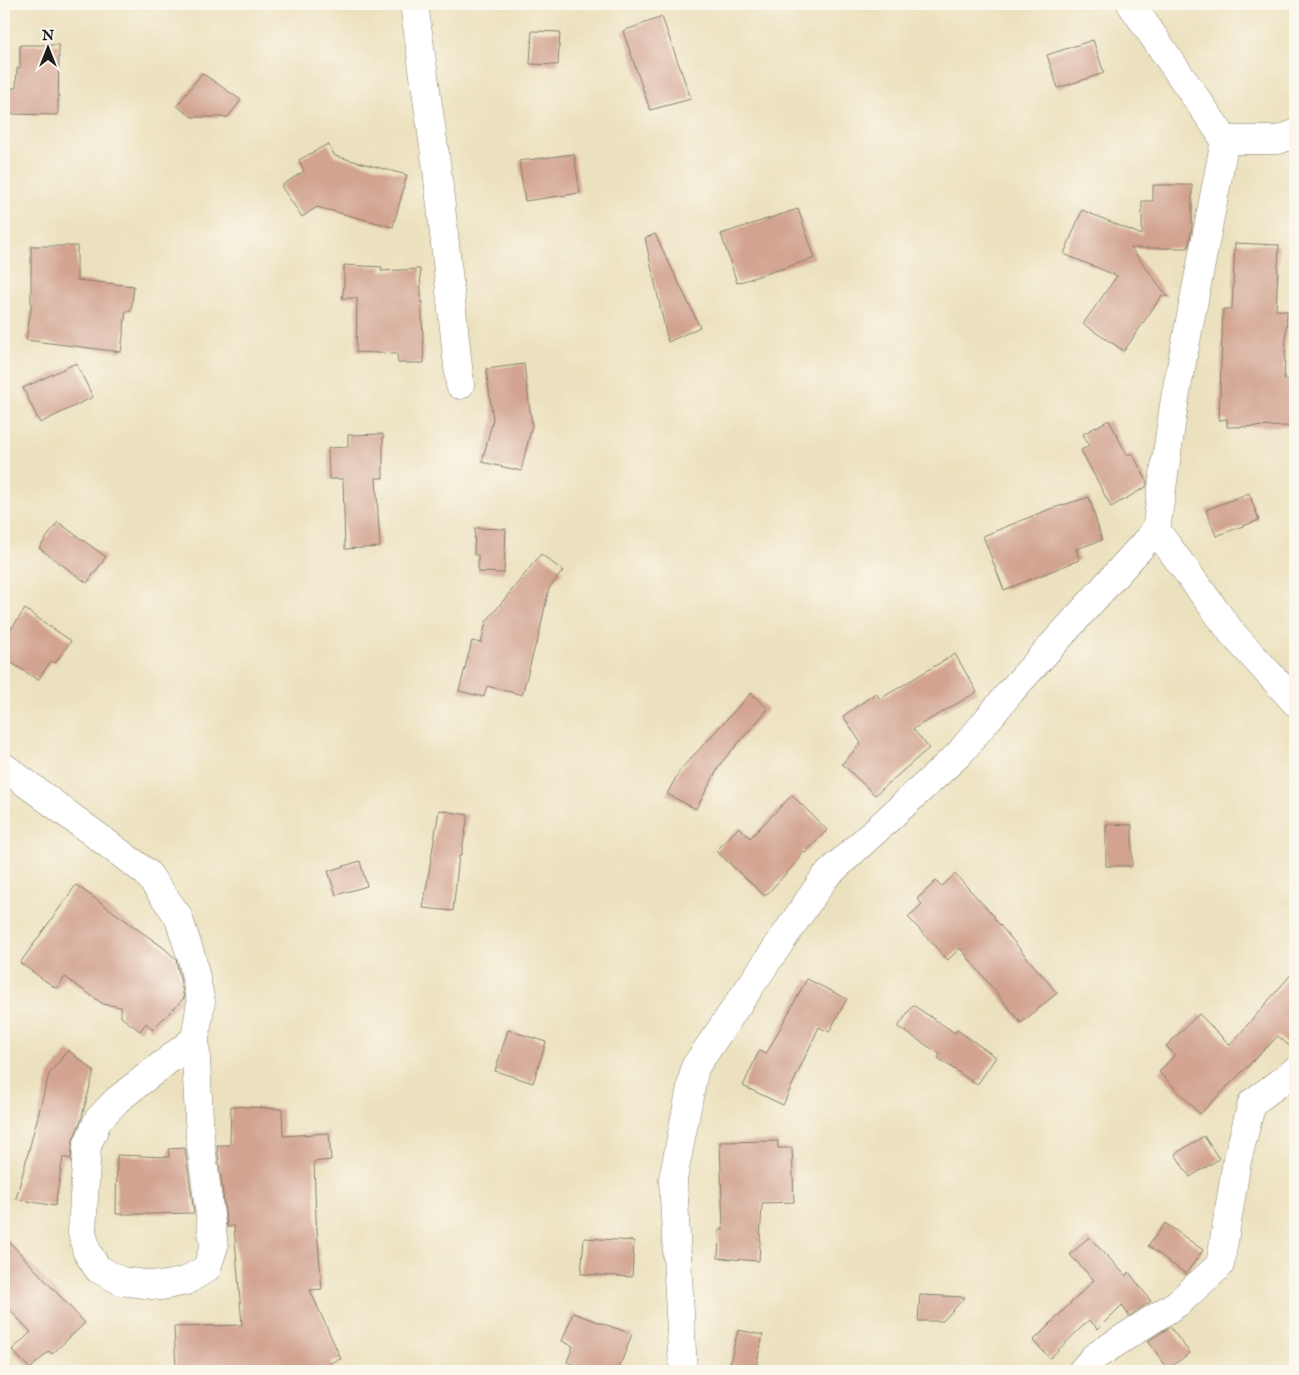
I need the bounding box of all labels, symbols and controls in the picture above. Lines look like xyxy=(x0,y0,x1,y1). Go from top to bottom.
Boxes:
north arrow xyxy=(22,22,72,72)
text: N xyxy=(41,27,54,45)

